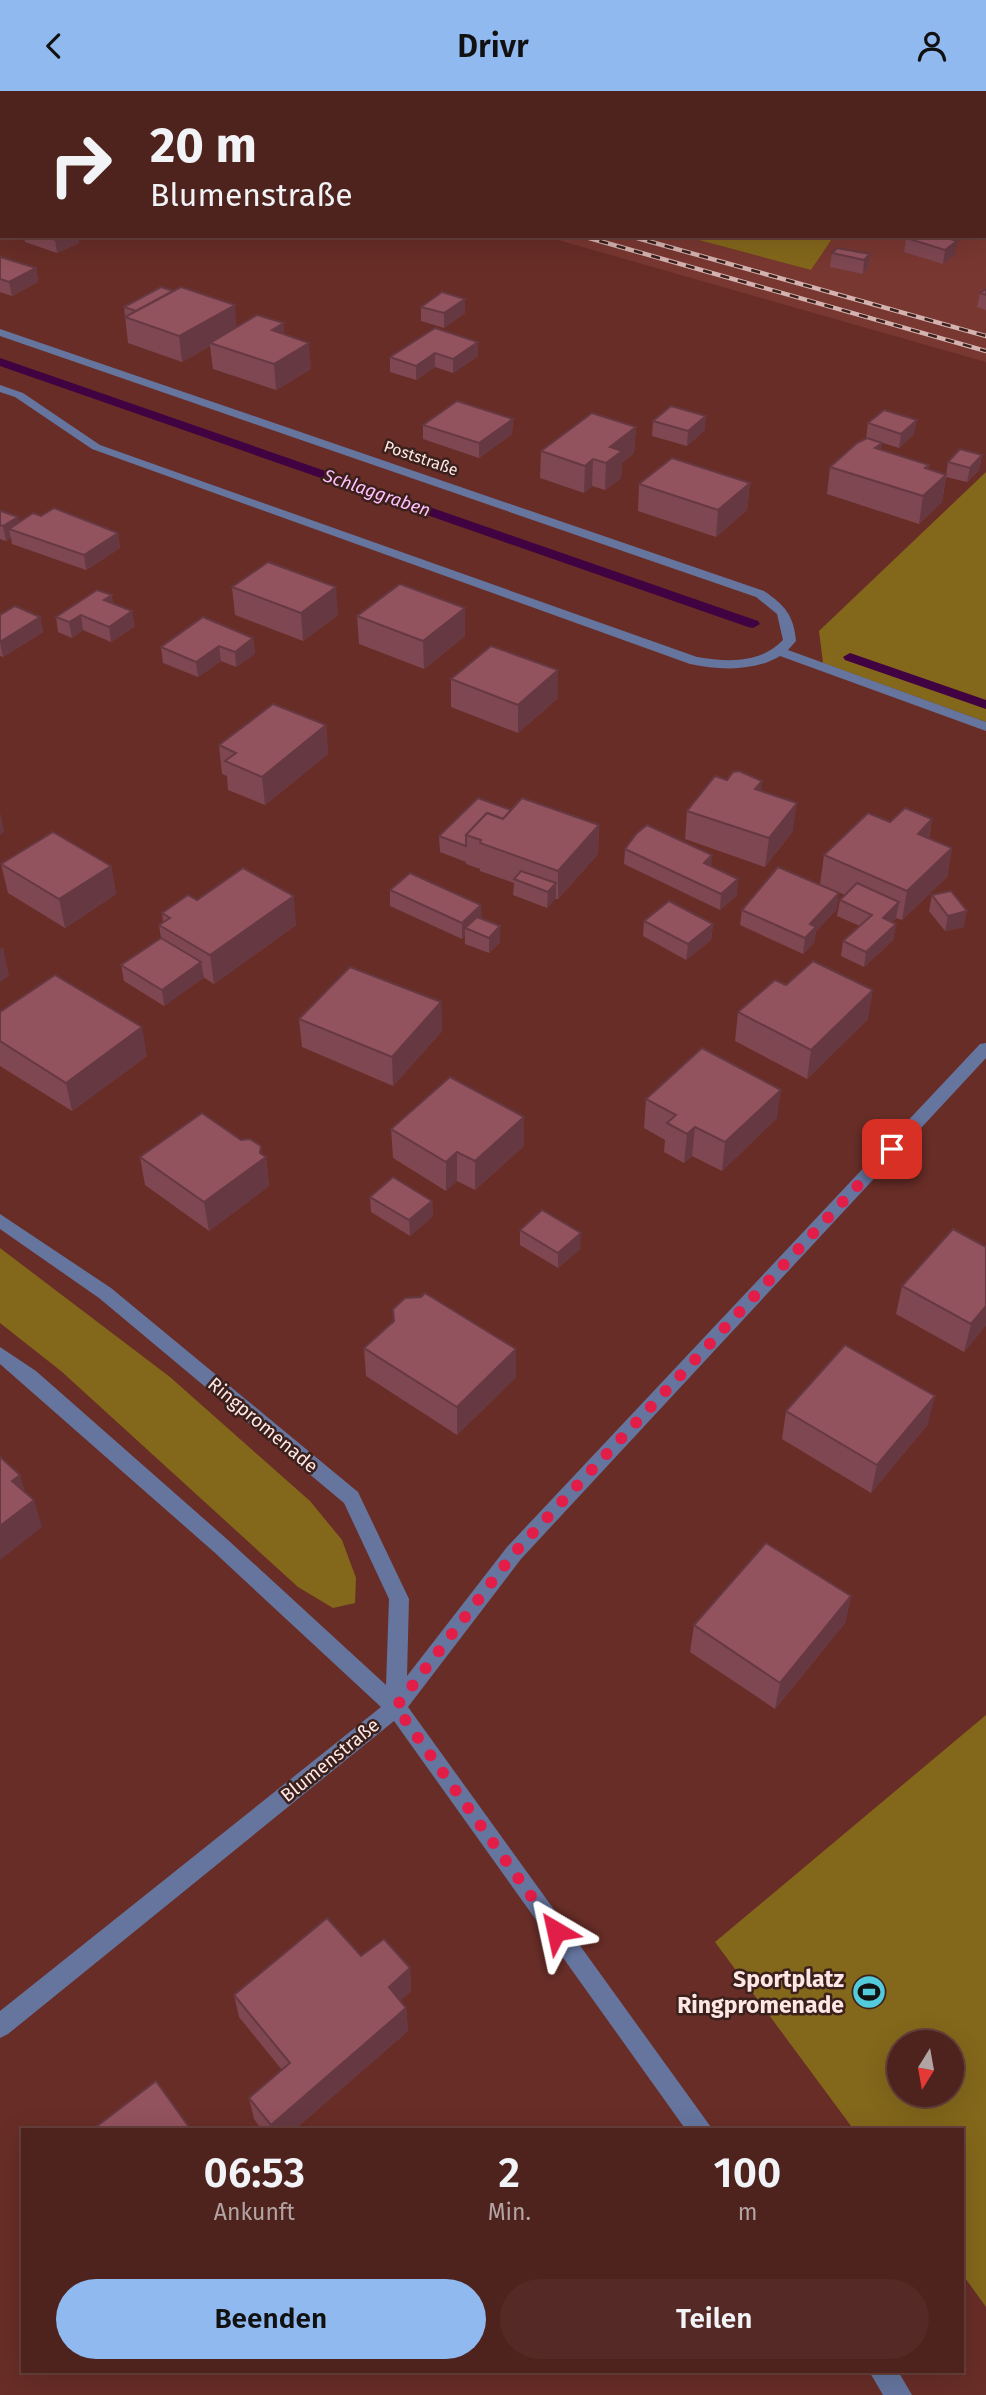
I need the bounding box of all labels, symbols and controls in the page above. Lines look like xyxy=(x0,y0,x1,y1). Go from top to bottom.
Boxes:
icon: back xyxy=(35,27,73,65)
text: Drivr xyxy=(457,27,529,65)
icon: person xyxy=(913,27,951,65)
text: 20 m xyxy=(150,116,257,175)
icon: right xyxy=(35,119,126,210)
text: Blumenstraße xyxy=(150,176,353,214)
street label: Poststraße xyxy=(381,436,461,480)
water label: Schlaggraben xyxy=(320,464,433,522)
pin xyxy=(862,1119,922,1179)
icon: arrive xyxy=(873,1130,911,1168)
street label: Ringpromenade xyxy=(203,1372,323,1478)
street label: Blumenstraße xyxy=(276,1713,384,1807)
position arrow xyxy=(519,1894,593,1968)
place label: Sportplatz Ringpromenade xyxy=(677,1965,844,2019)
sports icon: Sportplatz Ringpromenade xyxy=(850,1973,888,2011)
north arrow xyxy=(887,2030,964,2107)
map controls xyxy=(887,2030,964,2107)
text: 06:53 xyxy=(204,2148,305,2198)
text: 2 xyxy=(499,2148,520,2198)
text: 100 xyxy=(714,2148,781,2198)
text: Ankunft xyxy=(214,2198,295,2226)
text: Min. xyxy=(488,2198,531,2226)
text: m xyxy=(738,2198,757,2226)
button: Beenden xyxy=(56,2279,486,2359)
button: Teilen xyxy=(500,2279,929,2359)

